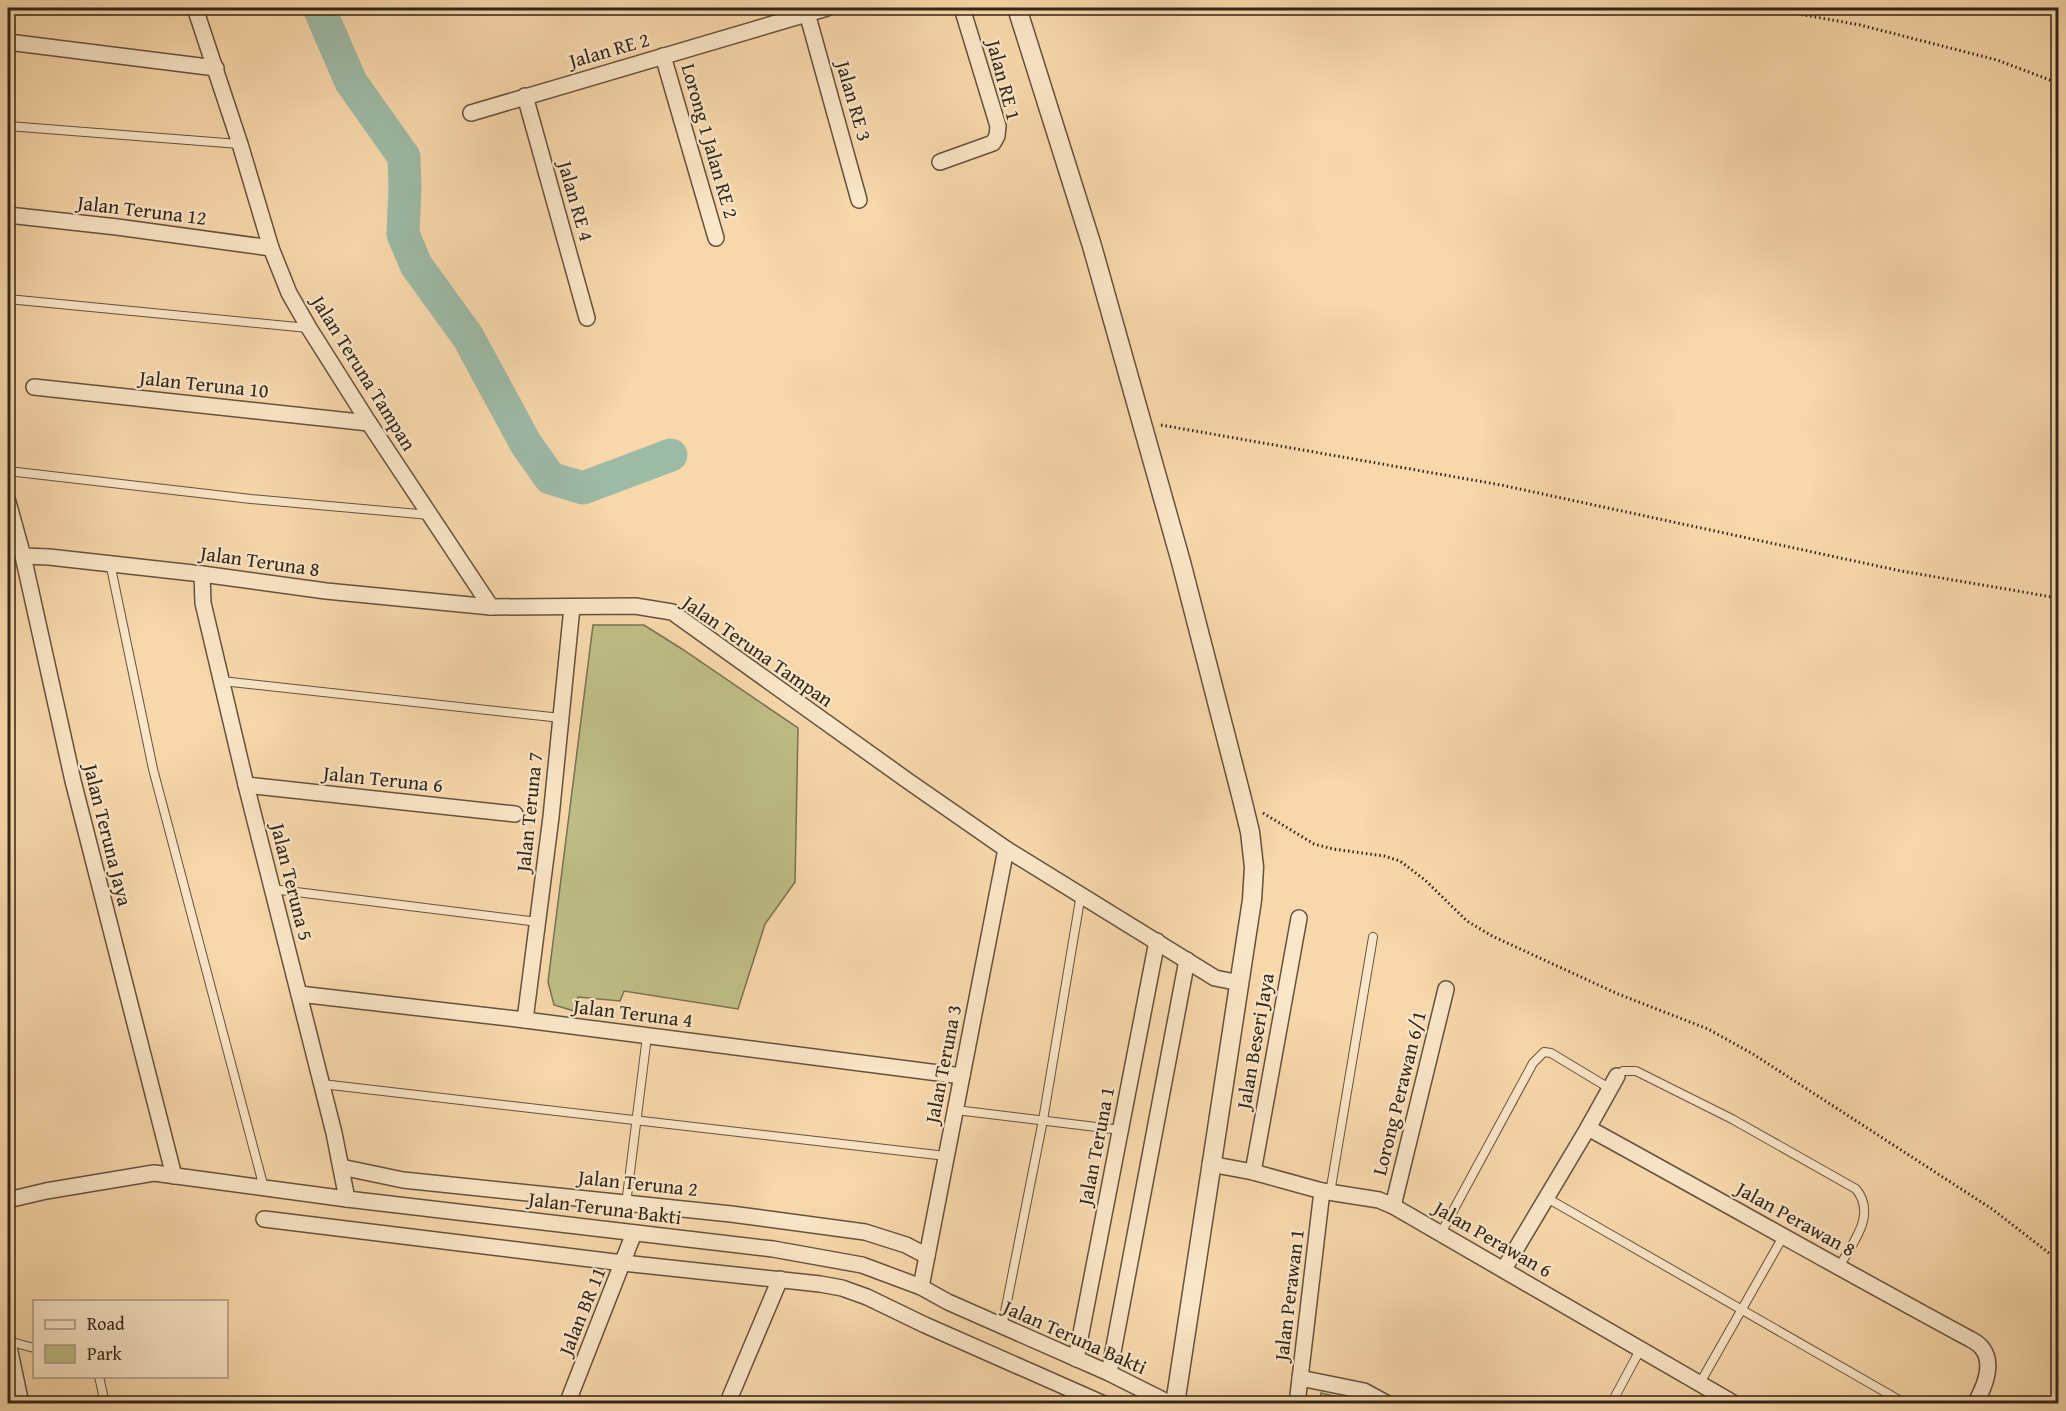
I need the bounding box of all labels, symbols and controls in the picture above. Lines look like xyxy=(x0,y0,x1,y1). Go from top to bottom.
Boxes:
street label: Jalan RE 2 xyxy=(563,24,652,76)
street label: Jalan RE 1 xyxy=(979,34,1029,123)
street label: Jalan RE 3 xyxy=(828,55,880,144)
street label: Lorong 1 Jalan RE 2 xyxy=(675,60,746,222)
street label: Jalan RE 4 xyxy=(550,155,602,244)
street label: Jalan Teruna 12 xyxy=(73,187,208,232)
street label: Jalan Teruna Tampan xyxy=(303,287,424,456)
street label: Jalan Teruna 10 xyxy=(135,362,270,405)
street label: Jalan Teruna 8 xyxy=(196,537,322,583)
street label: Jalan Teruna Tampan xyxy=(675,586,840,714)
street label: Jalan Teruna 7 xyxy=(507,751,549,876)
street label: Jalan Teruna 6 xyxy=(319,757,444,799)
street label: Jalan Teruna Jaya xyxy=(76,758,140,909)
street label: Jalan Teruna 5 xyxy=(263,817,321,944)
street label: Jalan Beseri Jaya xyxy=(1228,970,1281,1114)
street label: Jalan Teruna 4 xyxy=(569,990,694,1034)
street label: Jalan Teruna 3 xyxy=(916,1002,968,1129)
street label: Lorong Perawan 6/1 xyxy=(1364,1008,1433,1178)
street label: Jalan Teruna 1 xyxy=(1069,1084,1121,1211)
street label: Jalan Teruna 2 xyxy=(574,1161,699,1203)
street label: Jalan Perawan 8 xyxy=(1729,1172,1861,1263)
street label: Jalan Teruna Bakti xyxy=(524,1183,684,1231)
street label: Jalan Perawan 6 xyxy=(1426,1191,1558,1284)
street label: Jalan Perawan 1 xyxy=(1266,1227,1311,1365)
street label: Jalan BR 11 xyxy=(550,1262,612,1362)
street label: Jalan Teruna Bakti xyxy=(996,1291,1152,1381)
legend xyxy=(33,1300,228,1378)
text: Road xyxy=(87,1310,125,1337)
text: Park xyxy=(87,1340,123,1367)

